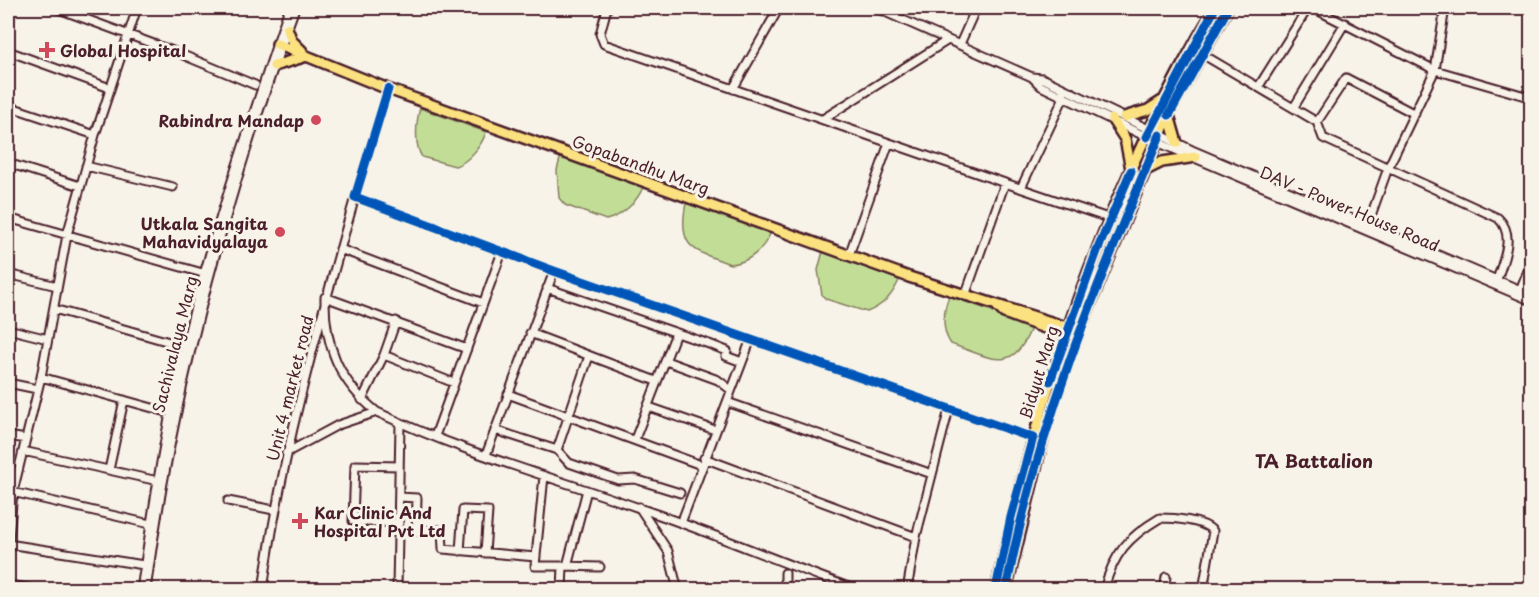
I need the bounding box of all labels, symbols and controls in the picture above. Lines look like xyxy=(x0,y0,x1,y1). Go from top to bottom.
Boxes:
place label: Global Hospital xyxy=(60,38,186,62)
marker: Global Hospital xyxy=(38,41,56,59)
place label: Rabindra Mandap xyxy=(159,108,304,132)
marker: Rabindra Mandap xyxy=(309,113,323,127)
street label: Gopabandhu Marg xyxy=(569,128,713,200)
street label: DAV - Power House Road xyxy=(1256,159,1444,257)
place label: Utkala Sangita Mahavidyalaya xyxy=(141,211,268,253)
marker: Utkala Sangita Mahavidyalaya xyxy=(273,225,287,239)
street label: Sachivalaya Marg xyxy=(145,273,203,415)
street label: Unit 4 market road xyxy=(259,313,319,463)
street label: Bidyut Marg xyxy=(1012,322,1064,422)
district label: TA Battalion xyxy=(1255,447,1373,474)
place label: Kar Clinic And Hospital Pvt Ltd xyxy=(314,500,446,542)
marker: Kar Clinic And Hospital Pvt Ltd xyxy=(291,512,309,530)

